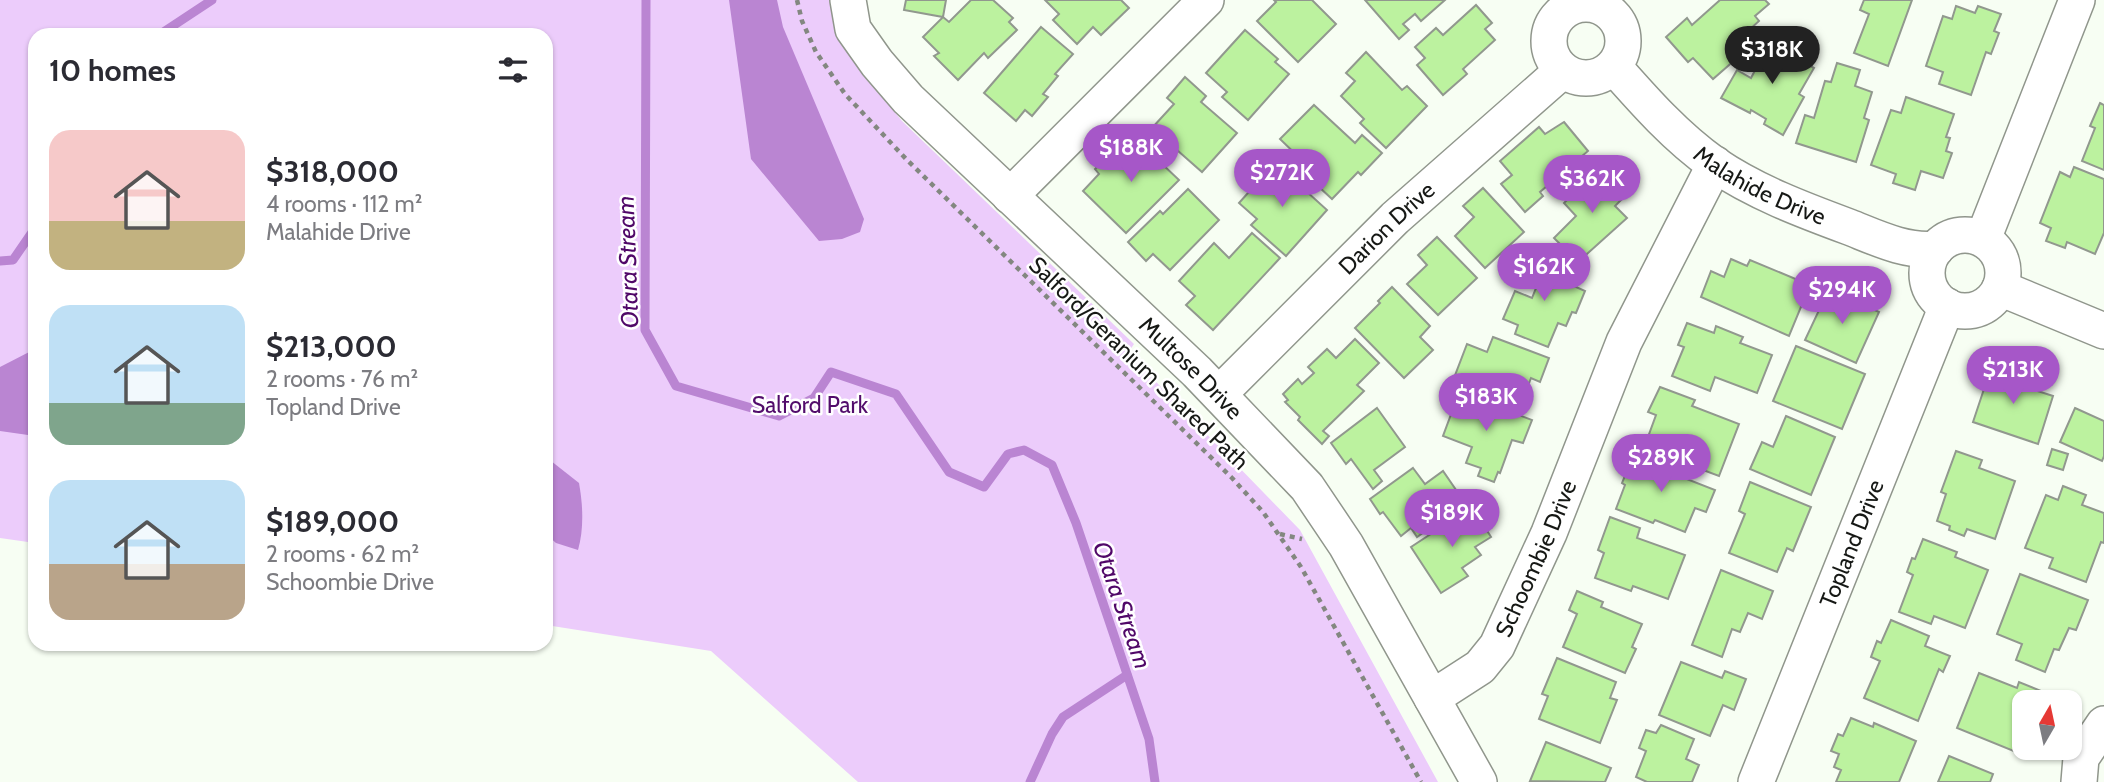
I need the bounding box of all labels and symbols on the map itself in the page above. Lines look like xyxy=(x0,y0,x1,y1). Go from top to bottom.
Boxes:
pin: $318K xyxy=(1723,27,1821,86)
pin: $188K xyxy=(1082,124,1180,184)
street label: Malahide Drive xyxy=(1688,140,1830,231)
pin: $272K xyxy=(1233,150,1331,209)
pin: $362K xyxy=(1543,156,1641,215)
street label: Darion Drive xyxy=(1333,176,1441,280)
water label: Otara Stream xyxy=(611,195,644,329)
pin: $162K xyxy=(1495,244,1593,303)
street label: Salford/Geranium Shared Path xyxy=(1023,251,1255,475)
pin: $294K xyxy=(1793,266,1891,326)
street label: Multose Drive xyxy=(1133,311,1249,425)
pin: $213K xyxy=(1964,346,2062,406)
pin: $183K xyxy=(1437,374,1535,433)
park label: Salford Park xyxy=(752,391,869,419)
pin: $289K xyxy=(1612,434,1710,494)
street label: Topland Drive xyxy=(1814,475,1890,611)
street label: Schoombie Drive xyxy=(1489,476,1582,641)
pin: $189K xyxy=(1403,490,1501,549)
water label: Otara Stream xyxy=(1087,537,1158,672)
north arrow xyxy=(2012,690,2082,760)

